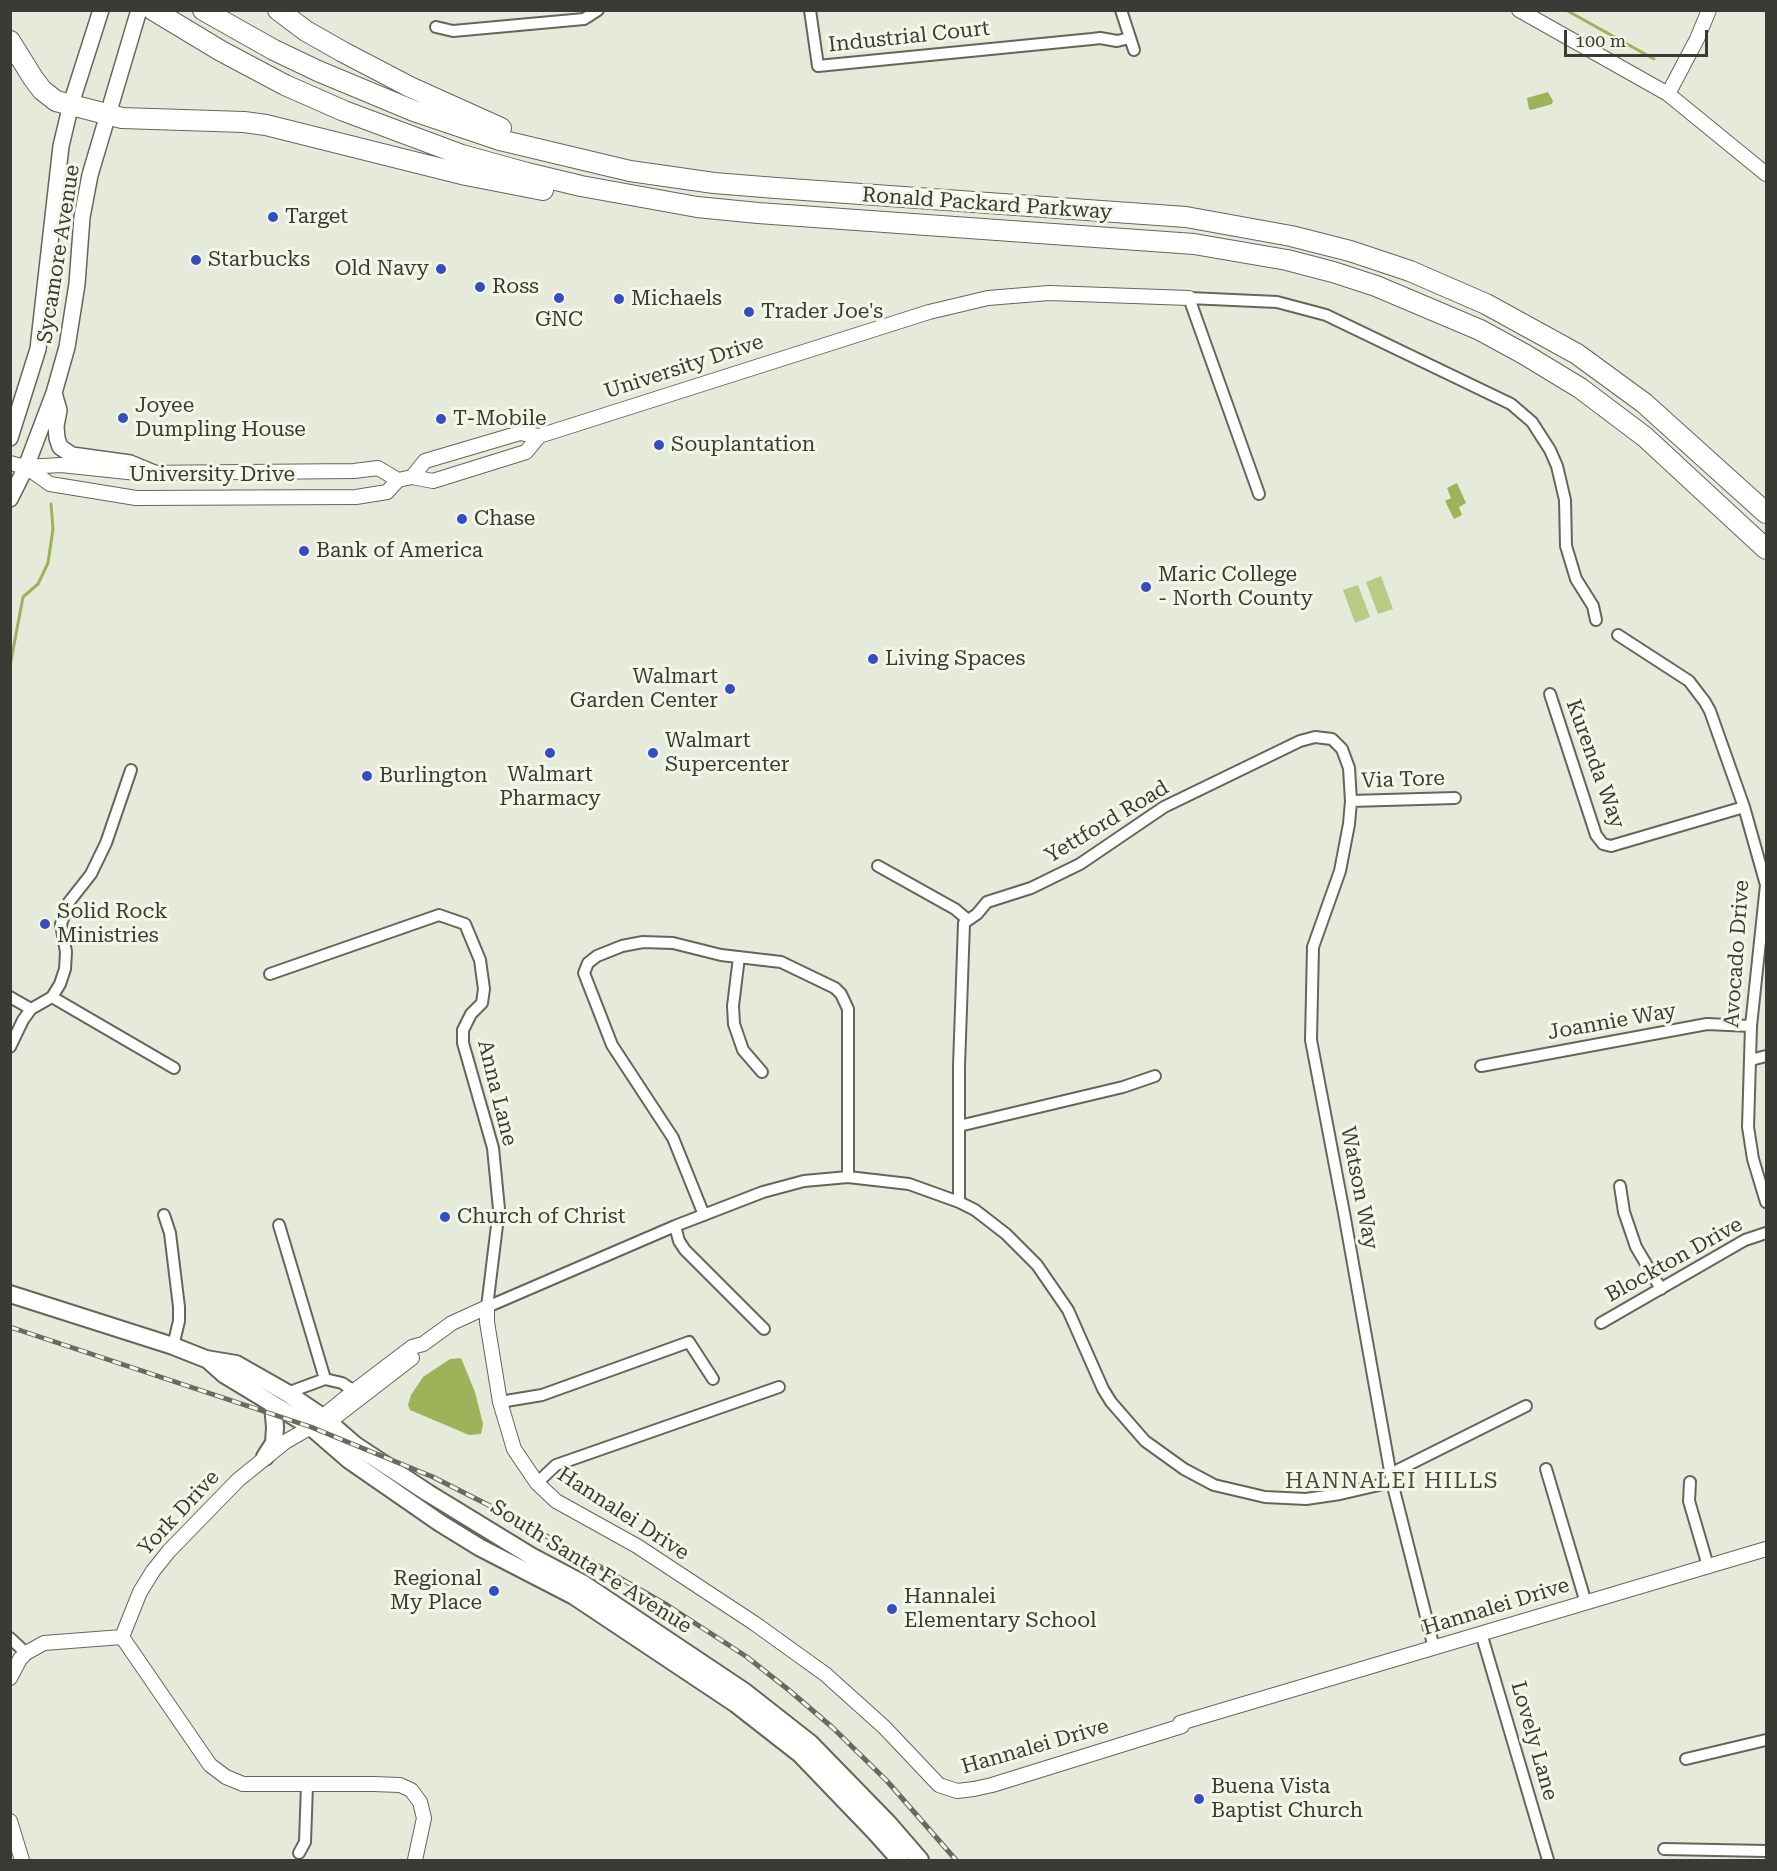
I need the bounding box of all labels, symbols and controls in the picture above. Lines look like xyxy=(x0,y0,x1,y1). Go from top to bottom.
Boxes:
street label: Industrial Court xyxy=(827,16,991,58)
scale bar xyxy=(1567,18,1711,56)
text: 100 m xyxy=(1575,30,1626,51)
street label: Sycamore Avenue xyxy=(32,163,86,345)
street label: Ronald Packard Parkway xyxy=(861,183,1113,225)
place label: Target xyxy=(285,204,348,230)
marker: Target xyxy=(266,210,280,224)
place label: Starbucks xyxy=(208,247,310,273)
marker: Starbucks xyxy=(189,253,203,267)
place label: Old Navy xyxy=(335,256,429,282)
marker: Old Navy xyxy=(434,262,448,276)
place label: Ross xyxy=(492,274,539,300)
marker: Ross xyxy=(473,280,487,294)
place label: Michaels xyxy=(631,286,722,312)
marker: GNC xyxy=(552,291,566,305)
marker: Michaels xyxy=(612,292,626,306)
place label: Trader Joe's xyxy=(761,299,883,325)
marker: Trader Joe's xyxy=(742,305,756,319)
place label: GNC xyxy=(535,307,583,333)
street label: University Drive xyxy=(601,329,767,405)
place label: Joyee Dumpling House xyxy=(135,393,306,443)
place label: T-Mobile xyxy=(453,406,546,432)
marker: Joyee Dumpling House xyxy=(116,411,130,425)
marker: T-Mobile xyxy=(434,412,448,426)
place label: Souplantation xyxy=(671,432,815,458)
marker: Souplantation xyxy=(652,438,666,452)
street label: University Drive xyxy=(129,462,295,488)
place label: Chase xyxy=(474,506,535,532)
marker: Chase xyxy=(455,512,469,526)
place label: Bank of America xyxy=(316,538,483,564)
marker: Bank of America xyxy=(297,544,311,558)
place label: Maric College - North County xyxy=(1158,562,1313,612)
marker: Maric College - North County xyxy=(1139,580,1153,594)
place label: Living Spaces xyxy=(885,646,1025,672)
marker: Living Spaces xyxy=(866,652,880,666)
place label: Walmart Garden Center xyxy=(570,664,718,714)
marker: Walmart Garden Center xyxy=(723,682,737,696)
street label: Kurenda Way xyxy=(1560,696,1630,832)
place label: Walmart Supercenter xyxy=(665,728,789,778)
marker: Walmart Pharmacy xyxy=(543,746,557,760)
marker: Walmart Supercenter xyxy=(646,746,660,760)
place label: Walmart Pharmacy xyxy=(499,762,601,812)
place label: Burlington xyxy=(379,763,488,789)
street label: Via Tore xyxy=(1361,766,1445,794)
marker: Burlington xyxy=(360,769,374,783)
street label: Yettford Road xyxy=(1041,775,1173,869)
street label: Avocado Drive xyxy=(1719,879,1755,1029)
place label: Solid Rock Ministries xyxy=(57,899,167,949)
marker: Solid Rock Ministries xyxy=(38,917,52,931)
street label: Joannie Way xyxy=(1546,998,1678,1046)
street label: Anna Lane xyxy=(472,1037,522,1149)
street label: Watson Way xyxy=(1335,1124,1383,1252)
place label: Church of Christ xyxy=(457,1204,626,1230)
marker: Church of Christ xyxy=(438,1210,452,1224)
street label: Blockton Drive xyxy=(1601,1212,1747,1308)
street label: Hannalei Drive xyxy=(552,1462,694,1566)
street label: York Drive xyxy=(133,1465,225,1561)
district label: HANNALEI HILLS xyxy=(1285,1469,1499,1495)
street label: South Santa Fe Avenue xyxy=(486,1495,696,1639)
place label: Regional My Place xyxy=(390,1566,482,1616)
street label: Hannalei Drive xyxy=(1420,1573,1572,1641)
marker: Regional My Place xyxy=(487,1584,501,1598)
place label: Hannalei Elementary School xyxy=(904,1584,1097,1634)
marker: Hannalei Elementary School xyxy=(885,1602,899,1616)
street label: Lovely Lane xyxy=(1505,1679,1563,1803)
street label: Hannalei Drive xyxy=(958,1714,1112,1780)
place label: Buena Vista Baptist Church xyxy=(1211,1774,1363,1824)
marker: Buena Vista Baptist Church xyxy=(1192,1792,1206,1806)

